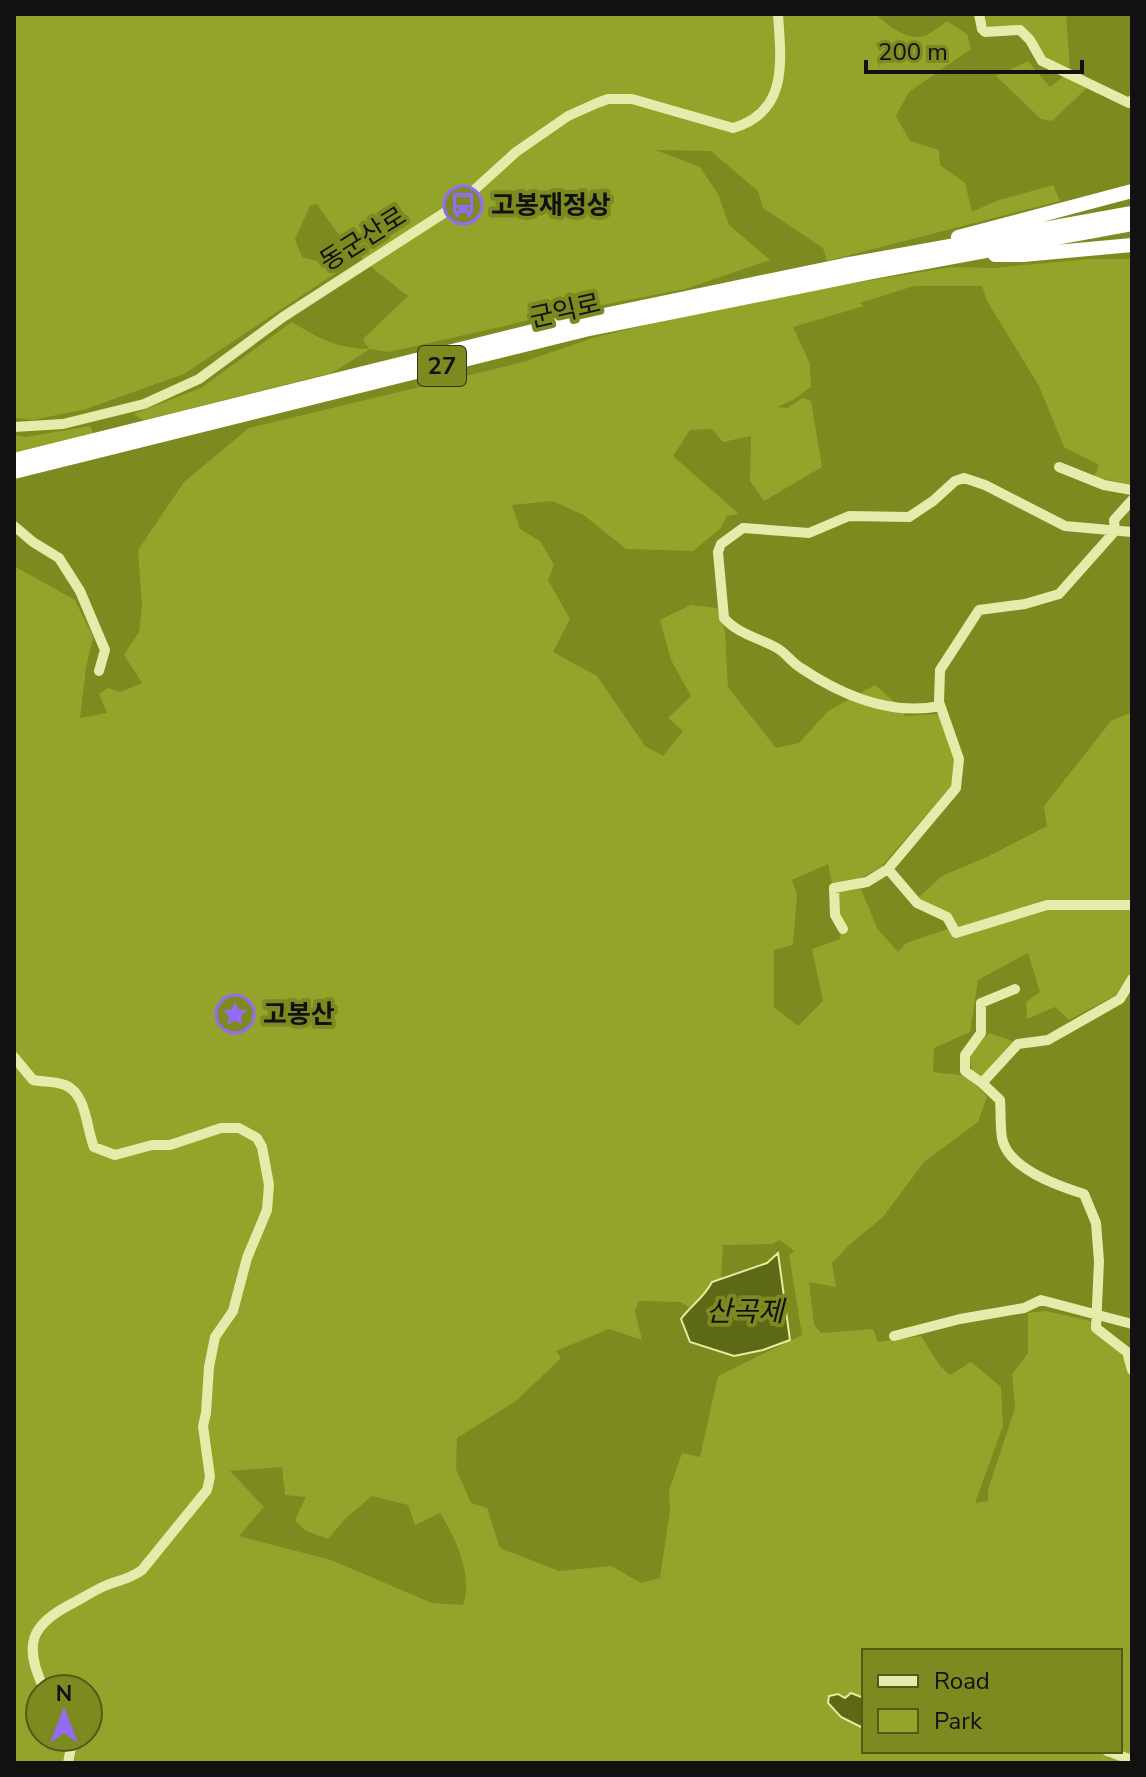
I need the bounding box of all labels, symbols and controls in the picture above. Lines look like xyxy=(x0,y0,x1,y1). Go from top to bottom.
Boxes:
scale bar xyxy=(866,24,1082,74)
text: 200 m xyxy=(878,36,948,68)
bus stop icon: 고봉재정상 xyxy=(442,184,484,226)
place label: 고봉재정상 xyxy=(491,188,611,223)
street label: 동군산로 xyxy=(313,199,413,279)
street label: 군익로 xyxy=(526,286,604,336)
road number: 27 xyxy=(418,346,466,386)
place icon: 고봉산 xyxy=(214,993,256,1035)
place label: 고봉산 xyxy=(263,997,335,1032)
water label: 산곡제 xyxy=(706,1293,787,1331)
legend xyxy=(862,1649,1122,1753)
text: Road xyxy=(934,1665,990,1697)
north arrow xyxy=(24,1673,104,1753)
text: N xyxy=(56,1679,72,1709)
text: Park xyxy=(934,1705,983,1737)

